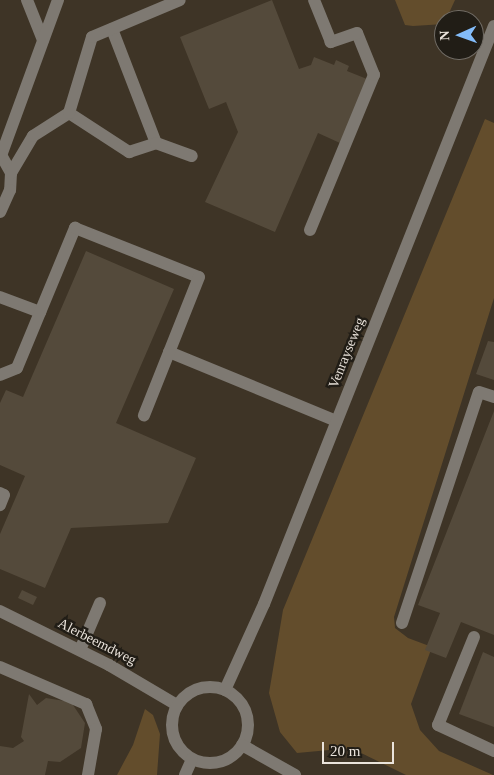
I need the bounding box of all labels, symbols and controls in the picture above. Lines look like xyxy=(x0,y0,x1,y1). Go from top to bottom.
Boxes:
north arrow xyxy=(434,10,484,60)
text: N xyxy=(437,30,452,41)
street label: Venrayseweg xyxy=(325,315,369,391)
street label: Alerbeemdweg xyxy=(55,615,139,669)
scale bar xyxy=(324,732,396,764)
text: 20 m xyxy=(330,743,360,759)

